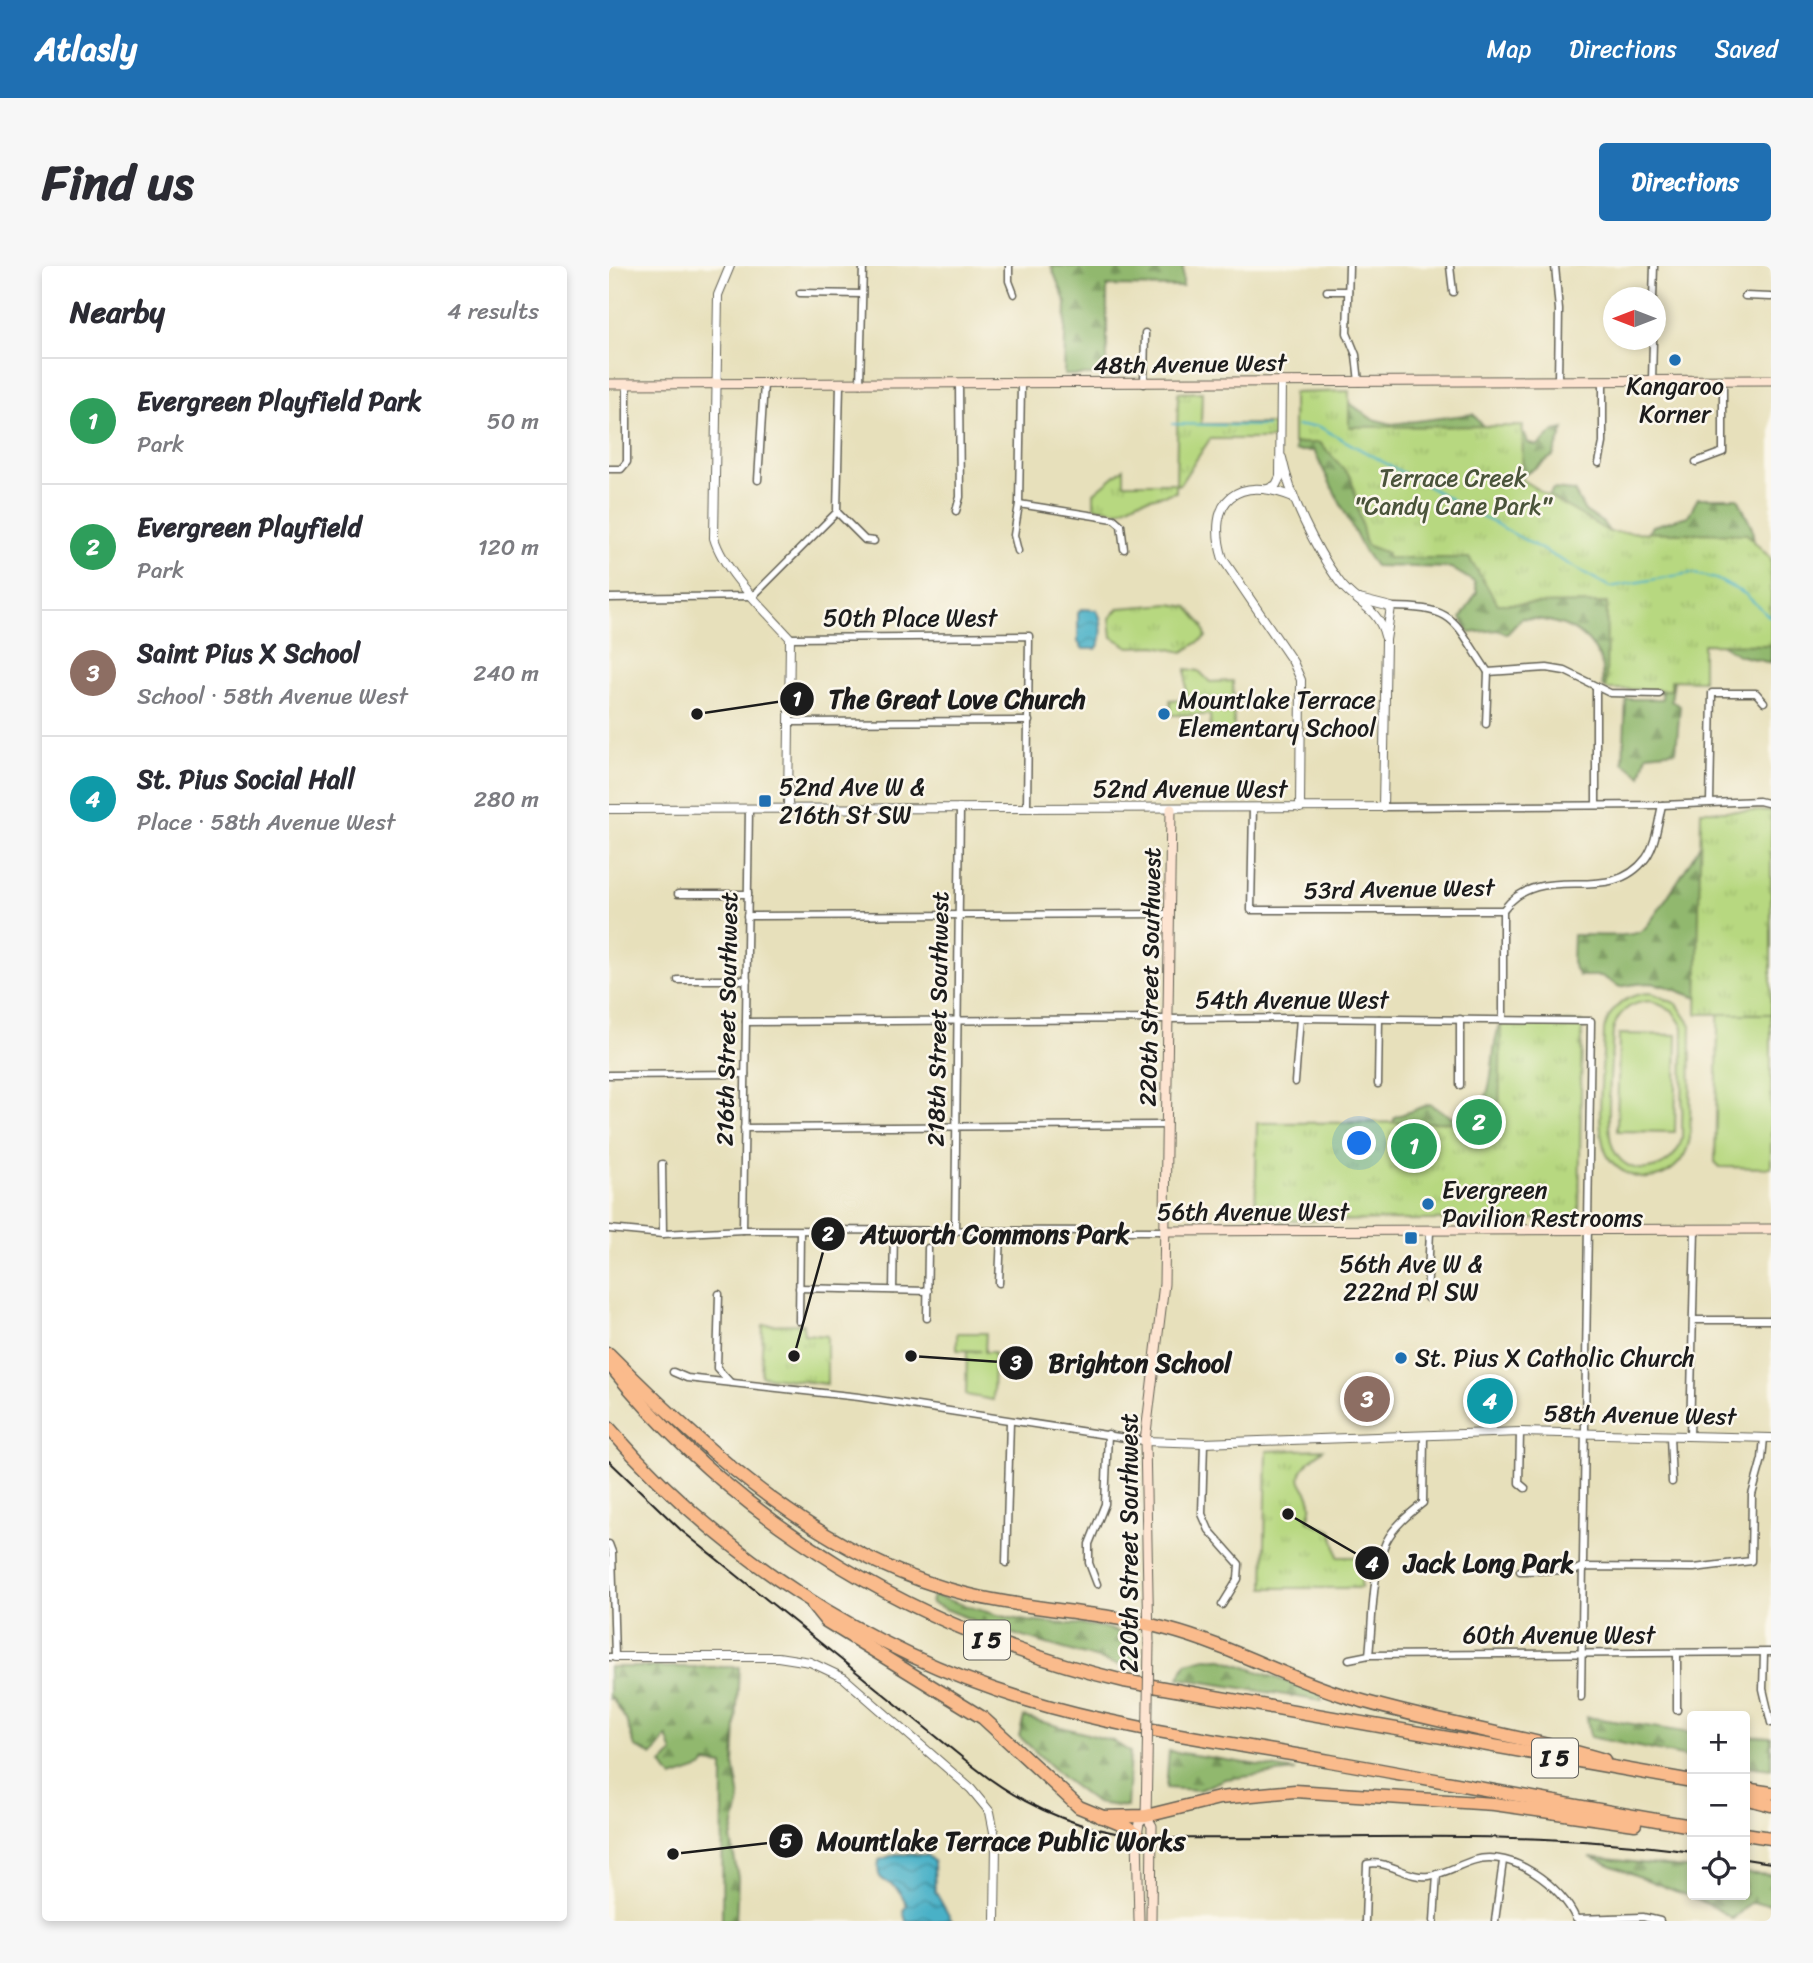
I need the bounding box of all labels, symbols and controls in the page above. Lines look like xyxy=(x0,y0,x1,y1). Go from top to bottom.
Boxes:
text: Atlasly xyxy=(35,20,137,78)
text: Map xyxy=(1487,28,1531,70)
text: Directions xyxy=(1569,28,1677,70)
text: Saved xyxy=(1715,28,1778,70)
text: Find us xyxy=(42,139,194,226)
button: Directions xyxy=(1599,143,1771,221)
text: Nearby xyxy=(70,285,165,339)
north arrow xyxy=(1603,287,1666,350)
text: 4 results xyxy=(447,291,539,332)
street label: 48th Avenue West xyxy=(1093,341,1288,387)
marker: Kangaroo Korner xyxy=(1667,352,1683,368)
place label: Kangaroo Korner xyxy=(1626,365,1724,435)
text: Evergreen Playfield Park xyxy=(137,378,422,424)
text: 1 xyxy=(88,401,98,442)
text: 50 m xyxy=(487,401,539,442)
text: Park xyxy=(137,424,184,465)
park label: Terrace Creek "Candy Cane Park" xyxy=(1354,457,1554,527)
text: Evergreen Playfield xyxy=(137,504,361,550)
text: 2 xyxy=(86,527,100,568)
text: 120 m xyxy=(478,527,539,568)
text: Park xyxy=(137,550,184,591)
street label: 50th Place West xyxy=(823,597,998,639)
text: Saint Pius X School xyxy=(137,630,360,676)
text: 3 xyxy=(87,653,99,694)
text: 240 m xyxy=(473,653,539,694)
callout: The Great Love Church xyxy=(779,675,1100,722)
text: School · 58th Avenue West xyxy=(137,676,408,717)
text: The Great Love Church xyxy=(828,676,1086,722)
place label: Mountlake Terrace Elementary School xyxy=(1178,679,1377,749)
text: 1 xyxy=(792,680,802,718)
marker: Mountlake Terrace Elementary School xyxy=(1156,706,1172,722)
text: St. Pius Social Hall xyxy=(137,756,355,802)
place label: 52nd Ave W & 216th St SW xyxy=(779,766,925,836)
street label: 52nd Avenue West xyxy=(1093,768,1289,810)
text: 4 xyxy=(86,779,100,820)
text: 280 m xyxy=(474,779,539,820)
marker: 52nd Ave W & 216th St SW xyxy=(757,793,773,809)
text: Place · 58th Avenue West xyxy=(137,802,395,843)
street label: 220th Street Southwest xyxy=(1127,847,1173,1107)
street label: 53rd Avenue West xyxy=(1303,866,1496,912)
street label: 216th Street Southwest xyxy=(704,891,750,1147)
street label: 218th Street Southwest xyxy=(915,891,961,1147)
street label: 54th Avenue West xyxy=(1195,979,1390,1021)
pin: 2 xyxy=(1456,1096,1502,1148)
pin: 1 xyxy=(1391,1120,1437,1172)
your location xyxy=(1342,1126,1376,1160)
place label: Evergreen Pavilion Restrooms xyxy=(1442,1169,1643,1239)
street label: 56th Avenue West xyxy=(1157,1191,1350,1233)
marker: Evergreen Pavilion Restrooms xyxy=(1420,1196,1436,1212)
callout: Atworth Commons Park xyxy=(811,1211,1144,1258)
text: Atworth Commons Park xyxy=(860,1211,1130,1257)
text: 2 xyxy=(821,1215,834,1253)
marker: 56th Ave W & 222nd Pl SW xyxy=(1403,1230,1419,1246)
place label: 56th Ave W & 222nd Pl SW xyxy=(1339,1243,1483,1313)
place label: St. Pius X Catholic Church xyxy=(1415,1337,1695,1379)
callout: Brighton School xyxy=(999,1339,1245,1386)
text: Brighton School xyxy=(1049,1340,1233,1386)
text: 3 xyxy=(1009,1344,1022,1382)
marker: St. Pius X Catholic Church xyxy=(1393,1350,1409,1366)
pin: 3 xyxy=(1344,1373,1390,1425)
pin: 4 xyxy=(1467,1375,1513,1427)
street label: 58th Avenue West xyxy=(1543,1392,1738,1438)
street label: 220th Street Southwest xyxy=(1108,1413,1150,1673)
callout: Jack Long Park xyxy=(1355,1540,1589,1587)
text: Jack Long Park xyxy=(1402,1540,1574,1586)
text: 4 xyxy=(1364,1545,1379,1583)
street label: 60th Avenue West xyxy=(1463,1614,1657,1656)
road number: I 5 xyxy=(964,1620,1010,1660)
map controls xyxy=(1687,1711,1750,1900)
button: + xyxy=(1687,1711,1750,1774)
road number: I 5 xyxy=(1532,1738,1578,1778)
button: − xyxy=(1687,1774,1750,1837)
callout: Mountlake Terrace Public Works xyxy=(768,1817,1198,1864)
text: Mountlake Terrace Public Works xyxy=(816,1818,1186,1864)
text: 5 xyxy=(780,1822,793,1860)
button: locate xyxy=(1687,1837,1750,1900)

